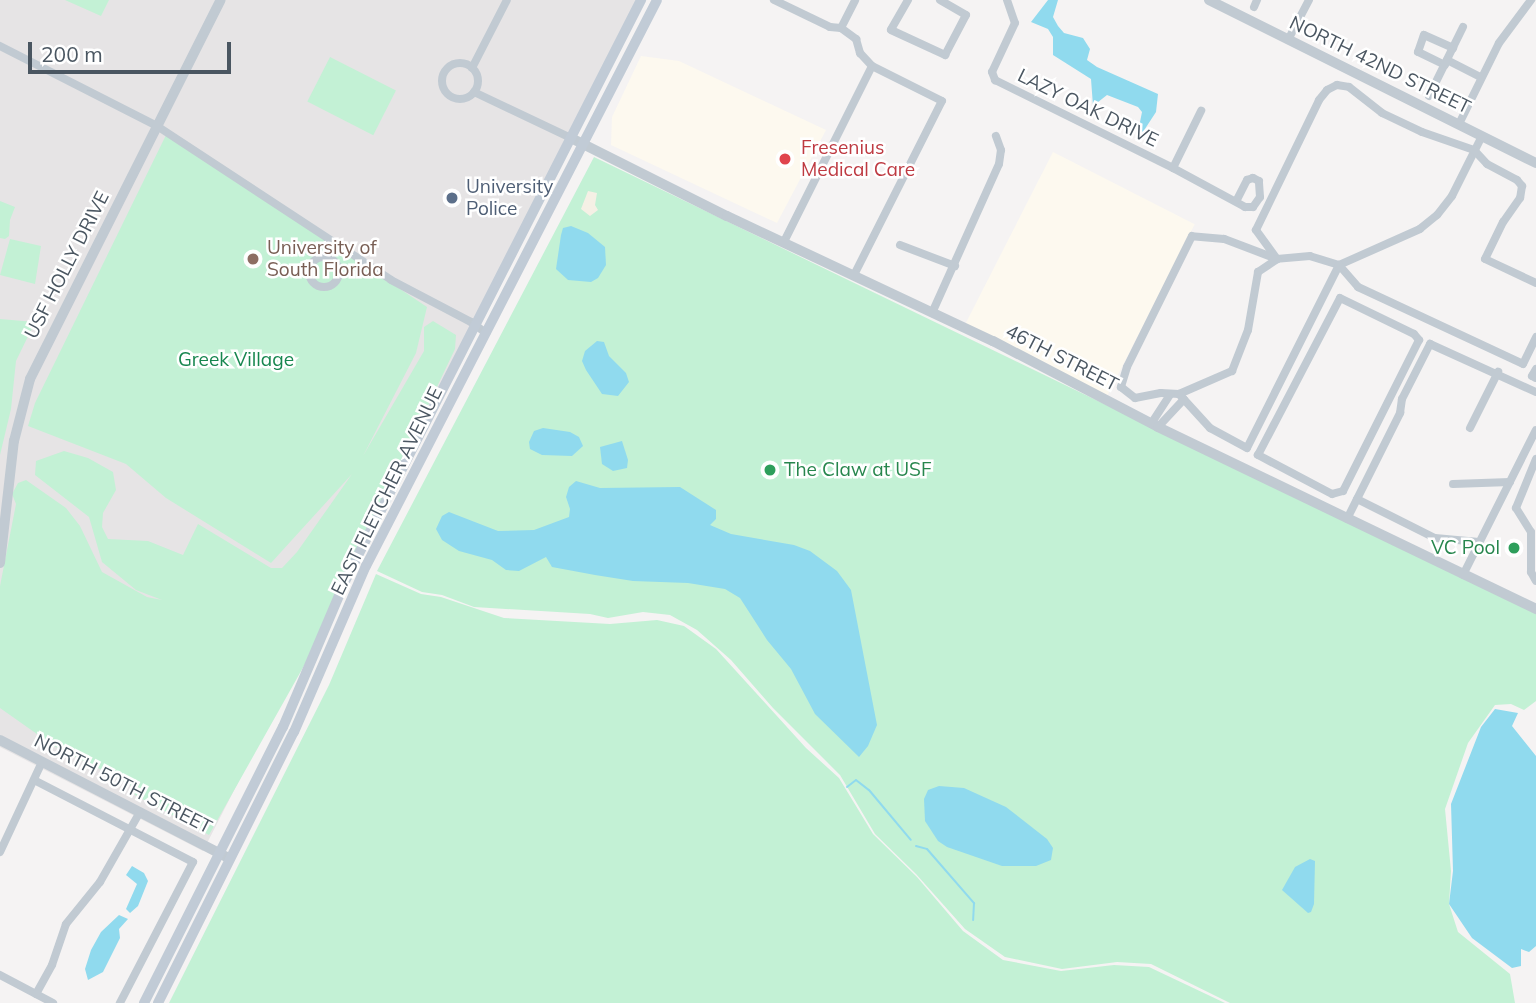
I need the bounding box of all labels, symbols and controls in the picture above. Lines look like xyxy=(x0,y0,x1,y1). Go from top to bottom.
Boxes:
street label: NORTH 42ND STREET xyxy=(1286,11,1474,119)
scale bar xyxy=(32,28,234,72)
text: 200 m xyxy=(41,41,103,67)
street label: LAZY OAK DRIVE xyxy=(1014,64,1162,152)
place label: Fresenius Medical Care xyxy=(801,137,915,181)
marker: Fresenius Medical Care xyxy=(775,149,795,169)
place label: University Police xyxy=(466,176,553,220)
street label: USF HOLLY DRIVE xyxy=(20,188,114,342)
marker: University Police xyxy=(444,190,460,206)
place label: University of South Florida xyxy=(267,237,384,281)
marker: University of South Florida xyxy=(245,251,261,267)
street label: 46TH STREET xyxy=(1002,320,1122,396)
park label: Greek Village xyxy=(178,349,294,371)
street label: EAST FLETCHER AVENUE xyxy=(327,383,447,599)
place label: The Claw at USF xyxy=(784,459,932,481)
marker: The Claw at USF xyxy=(762,462,778,478)
place label: VC Pool xyxy=(1431,537,1500,559)
marker: VC Pool xyxy=(1506,540,1522,556)
street label: NORTH 50TH STREET xyxy=(30,729,216,839)

